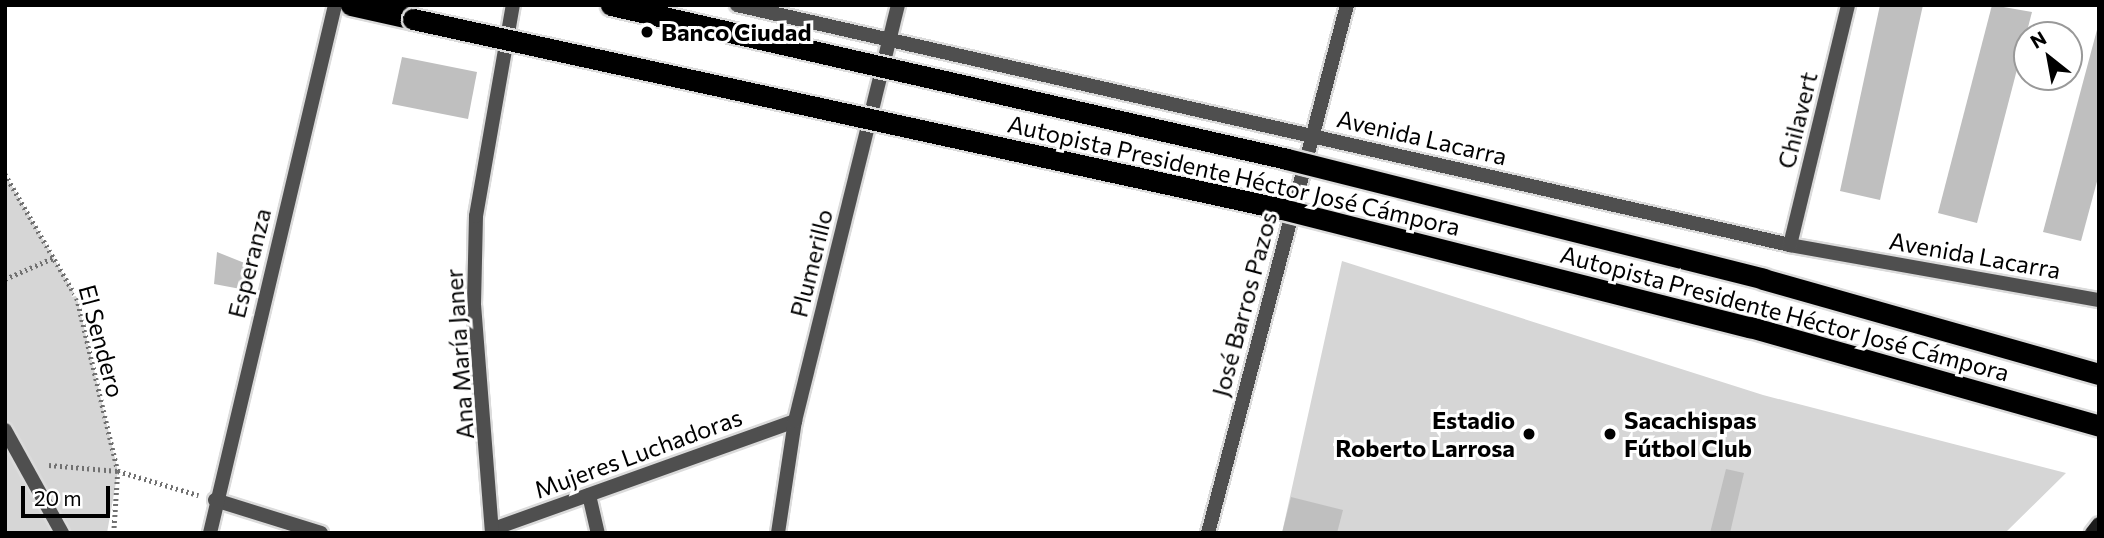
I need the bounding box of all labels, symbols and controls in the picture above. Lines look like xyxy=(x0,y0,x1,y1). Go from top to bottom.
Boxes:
place label: Banco Ciudad xyxy=(661,18,811,46)
north arrow xyxy=(2013,21,2083,91)
marker: Banco Ciudad xyxy=(639,24,655,40)
text: N xyxy=(2026,26,2050,53)
street label: Chilavert xyxy=(1771,69,1823,171)
street label: Avenida Lacarra xyxy=(1334,103,1510,171)
street label: Autopista Presidente Héctor José Cámpora xyxy=(1005,109,1463,241)
street label: Esperanza xyxy=(221,205,277,321)
street label: Plumerillo xyxy=(784,206,838,320)
street label: José Barros Pazos xyxy=(1205,208,1283,400)
street label: Avenida Lacarra xyxy=(1887,226,2063,284)
street label: Autopista Presidente Héctor José Cámpora xyxy=(1557,239,2013,387)
street label: Ana María Janer xyxy=(439,268,479,440)
street label: El Sendero xyxy=(73,282,131,400)
street label: Mujeres Luchadoras xyxy=(530,402,746,504)
place label: Estadio Roberto Larrosa xyxy=(1335,406,1515,462)
place label: Sacachispas Fútbol Club xyxy=(1624,406,1757,462)
marker: Estadio Roberto Larrosa xyxy=(1521,426,1537,442)
marker: Sacachispas Fútbol Club xyxy=(1602,426,1618,442)
scale bar xyxy=(24,472,114,516)
text: 20 m xyxy=(34,485,82,510)

